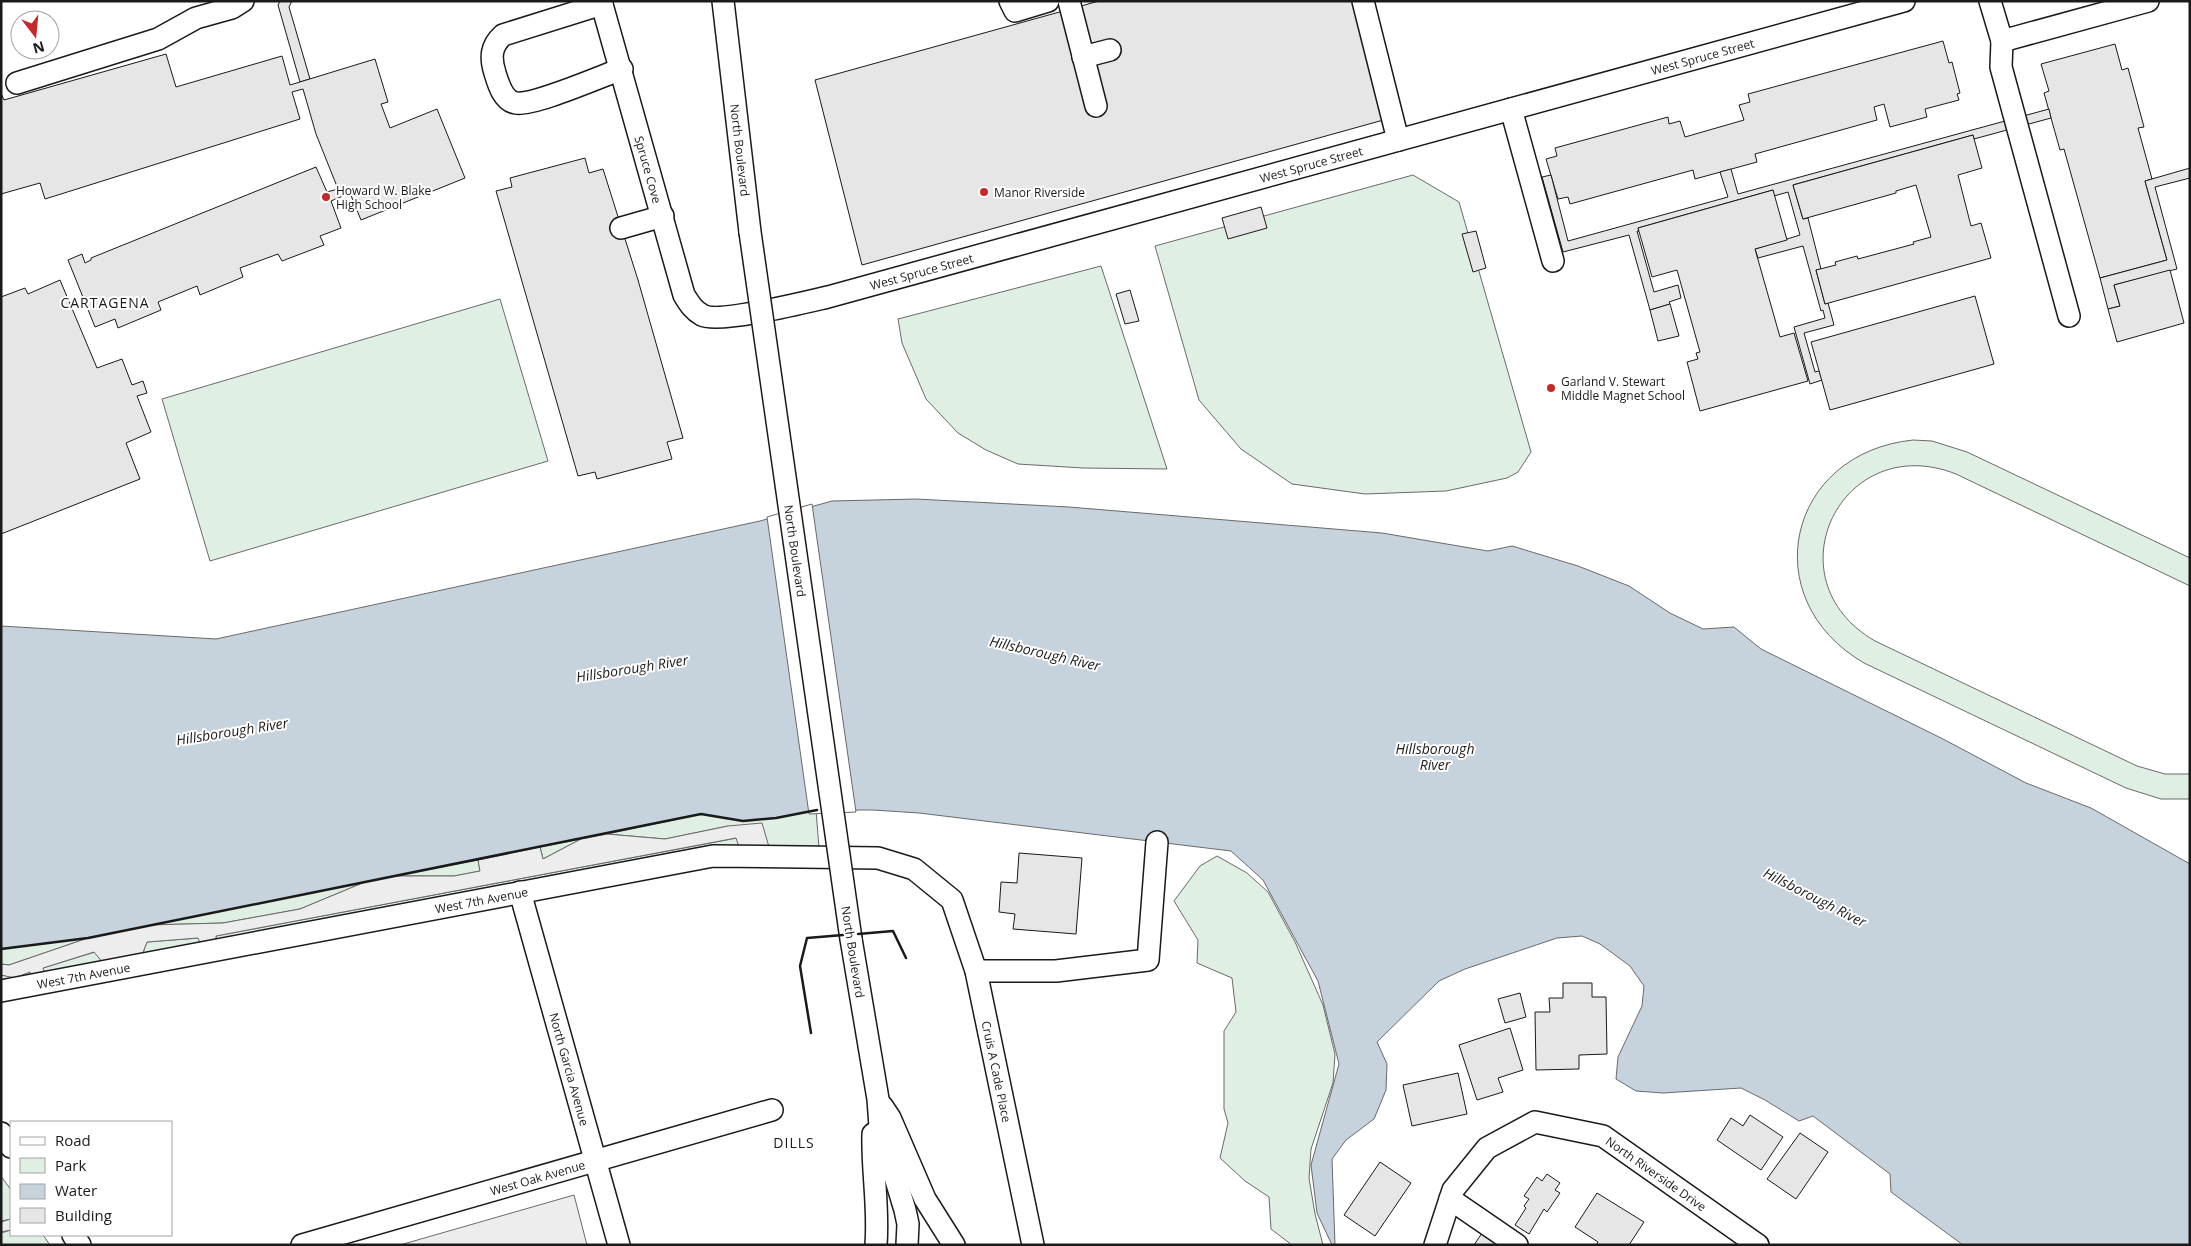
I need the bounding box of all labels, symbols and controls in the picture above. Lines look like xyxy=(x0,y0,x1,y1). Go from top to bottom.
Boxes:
north arrow xyxy=(10,10,60,60)
street label: West Spruce Street xyxy=(1649,34,1756,79)
text: N xyxy=(31,37,47,59)
street label: North Boulevard xyxy=(727,103,754,197)
street label: Spruce Cove xyxy=(631,134,666,205)
street label: West Spruce Street xyxy=(1258,142,1365,186)
place label: Howard W. Blake High School xyxy=(336,182,432,213)
place label: Manor Riverside xyxy=(994,184,1085,201)
marker: Manor Riverside xyxy=(978,186,990,198)
marker: Howard W. Blake High School xyxy=(320,191,332,203)
street label: West Spruce Street xyxy=(868,249,975,294)
district label: CARTAGENA xyxy=(60,293,150,312)
place label: Garland V. Stewart Middle Magnet School xyxy=(1561,373,1685,404)
marker: Garland V. Stewart Middle Magnet School xyxy=(1545,382,1557,394)
street label: North Boulevard xyxy=(781,504,811,598)
water label: Hillsborough River xyxy=(988,631,1103,675)
water label: Hillsborough River xyxy=(575,650,690,686)
water label: Hillsborough River xyxy=(175,713,290,749)
water label: Hillsborough River xyxy=(1396,739,1474,774)
water label: Hillsborough River xyxy=(1760,863,1870,931)
street label: West 7th Avenue xyxy=(433,883,530,917)
street label: North Boulevard xyxy=(837,905,869,999)
street label: West 7th Avenue xyxy=(36,958,132,992)
street label: North Garcia Avenue xyxy=(546,1011,594,1128)
street label: Cruis A Cade Place xyxy=(978,1019,1016,1124)
legend xyxy=(10,1121,172,1236)
text: Road xyxy=(55,1130,91,1150)
street label: North Riverside Drive xyxy=(1603,1132,1710,1215)
district label: DILLS xyxy=(773,1133,815,1152)
text: Park xyxy=(55,1155,86,1175)
street label: West Oak Avenue xyxy=(488,1156,587,1199)
text: Water xyxy=(55,1180,97,1200)
text: Building xyxy=(55,1205,112,1225)

